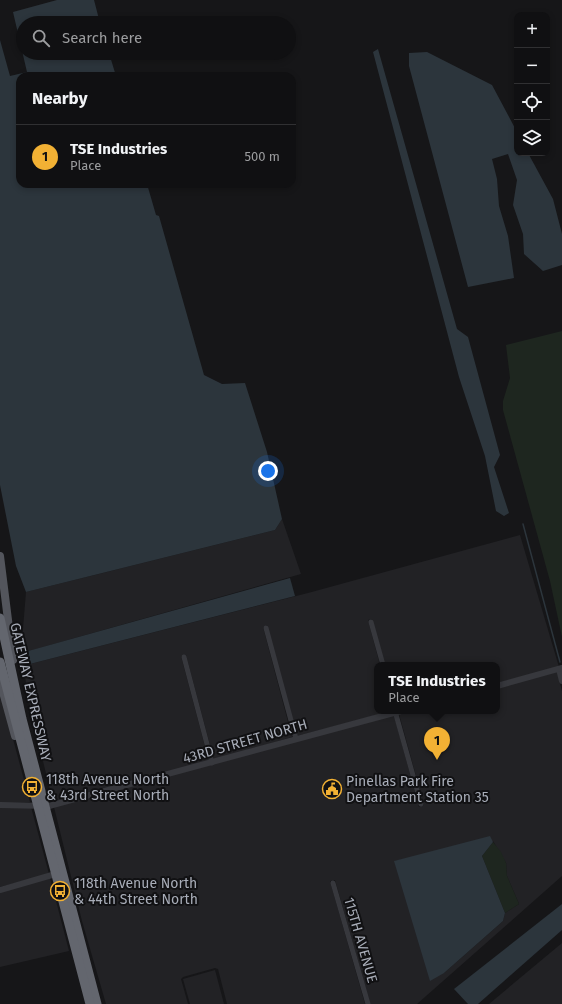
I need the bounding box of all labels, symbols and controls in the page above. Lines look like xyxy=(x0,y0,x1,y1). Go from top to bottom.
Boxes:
map controls xyxy=(514,12,550,156)
button: + xyxy=(514,12,550,48)
search box xyxy=(16,16,296,60)
icon: search xyxy=(30,27,52,49)
text: Search here xyxy=(62,29,142,47)
button: − xyxy=(514,48,550,84)
button: locate xyxy=(514,84,550,120)
text: Nearby xyxy=(32,88,87,109)
button: layers xyxy=(514,120,550,156)
text: TSE Industries xyxy=(70,140,167,158)
text: 1 xyxy=(42,149,48,164)
text: 500 m xyxy=(244,149,280,164)
text: Place xyxy=(70,158,101,173)
your location xyxy=(258,461,278,481)
street label: GATEWAY EXPRESSWAY xyxy=(6,621,55,763)
popup xyxy=(374,662,500,714)
text: TSE Industries xyxy=(388,672,486,690)
text: Place xyxy=(388,690,420,705)
street label: 43RD STREET NORTH xyxy=(181,716,309,767)
pin: 1 xyxy=(424,727,450,760)
place label: 118th Avenue North & 43rd Street North xyxy=(46,771,169,804)
place label: Pinellas Park Fire Department Station 35 xyxy=(346,773,489,806)
bus stop icon: 118th Avenue North & 43rd Street North xyxy=(21,776,43,798)
public building icon: Pinellas Park Fire Department Station 35 xyxy=(321,778,343,800)
place label: 118th Avenue North & 44th Street North xyxy=(74,875,198,908)
bus stop icon: 118th Avenue North & 44th Street North xyxy=(49,880,71,902)
street label: 115TH AVENUE xyxy=(340,895,381,985)

